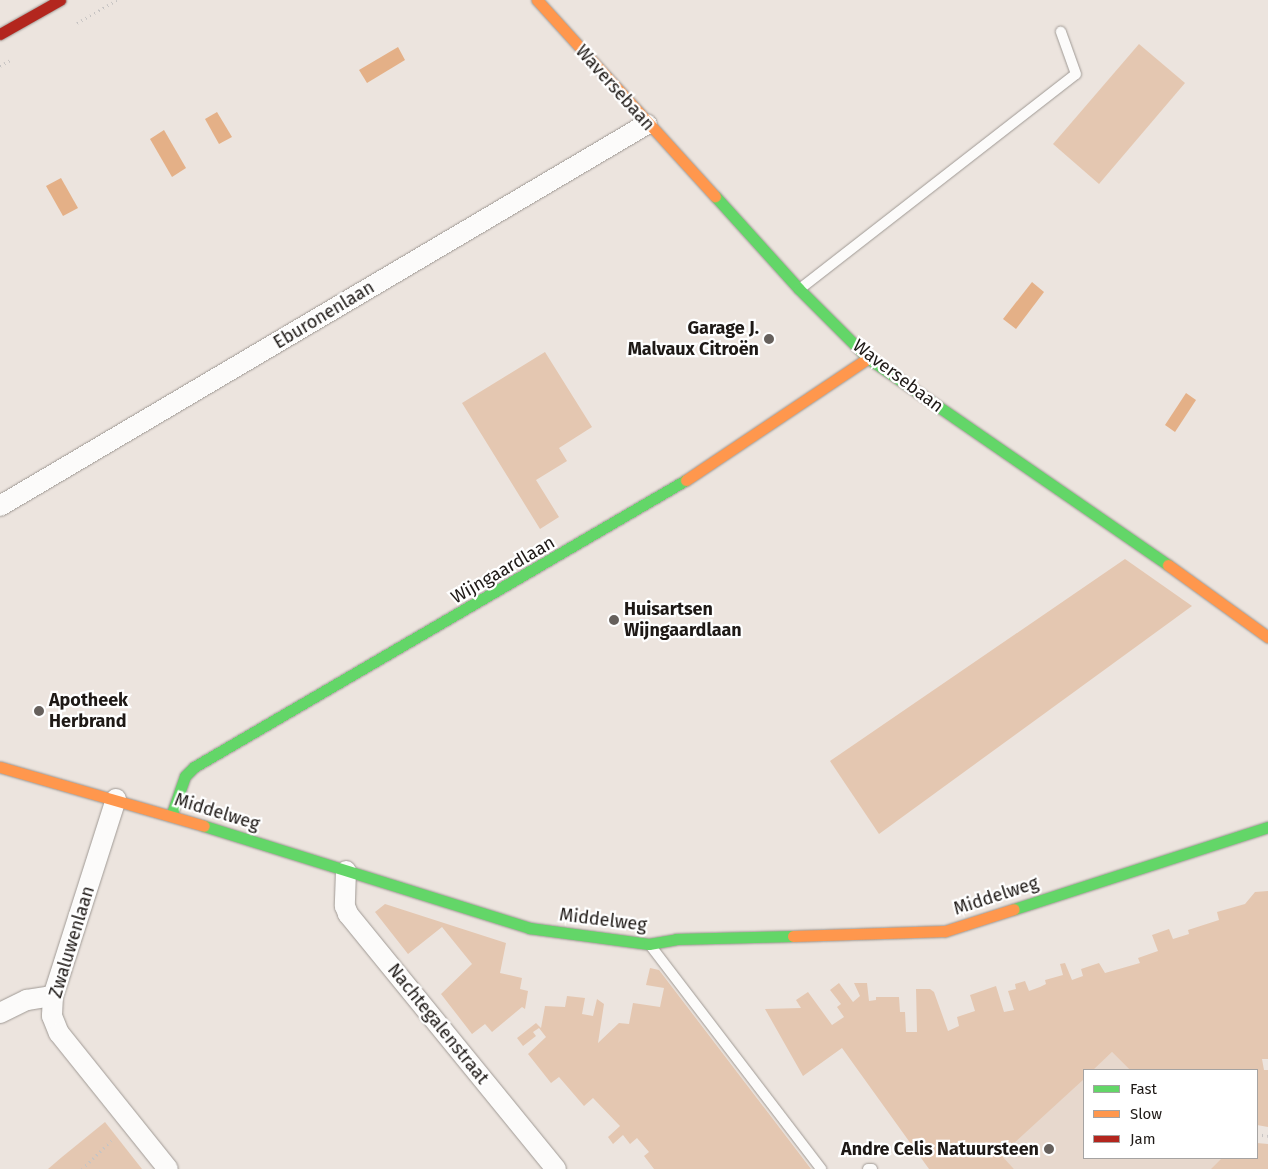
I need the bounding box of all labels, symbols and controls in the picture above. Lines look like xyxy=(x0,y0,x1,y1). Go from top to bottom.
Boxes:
street label: Waversebaan xyxy=(571,41,659,135)
street label: Eburonenlaan xyxy=(270,276,378,354)
place label: Garage J. Malvaux Citroën xyxy=(628,318,759,360)
marker: Garage J. Malvaux Citroën xyxy=(763,333,775,345)
street label: Waversebaan xyxy=(848,335,948,417)
street label: Wijngaardlaan xyxy=(447,532,559,608)
place label: Huisartsen Wijngaardlaan xyxy=(624,599,742,642)
marker: Huisartsen Wijngaardlaan xyxy=(608,614,620,626)
place label: Apotheek Herbrand xyxy=(49,690,128,732)
marker: Apotheek Herbrand xyxy=(33,705,45,717)
street label: Middelweg xyxy=(172,789,262,835)
street label: Middelweg xyxy=(951,872,1041,920)
street label: Zwaluwenlaan xyxy=(45,883,99,1001)
street label: Middelweg xyxy=(558,904,648,936)
street label: Nachtegalenstraat xyxy=(383,959,493,1089)
legend xyxy=(1083,1069,1258,1159)
text: Fast xyxy=(1130,1080,1157,1098)
text: Slow xyxy=(1130,1105,1162,1123)
text: Jam xyxy=(1130,1130,1156,1148)
place label: Andre Celis Natuursteen xyxy=(841,1138,1039,1160)
marker: Andre Celis Natuursteen xyxy=(1043,1143,1055,1155)

